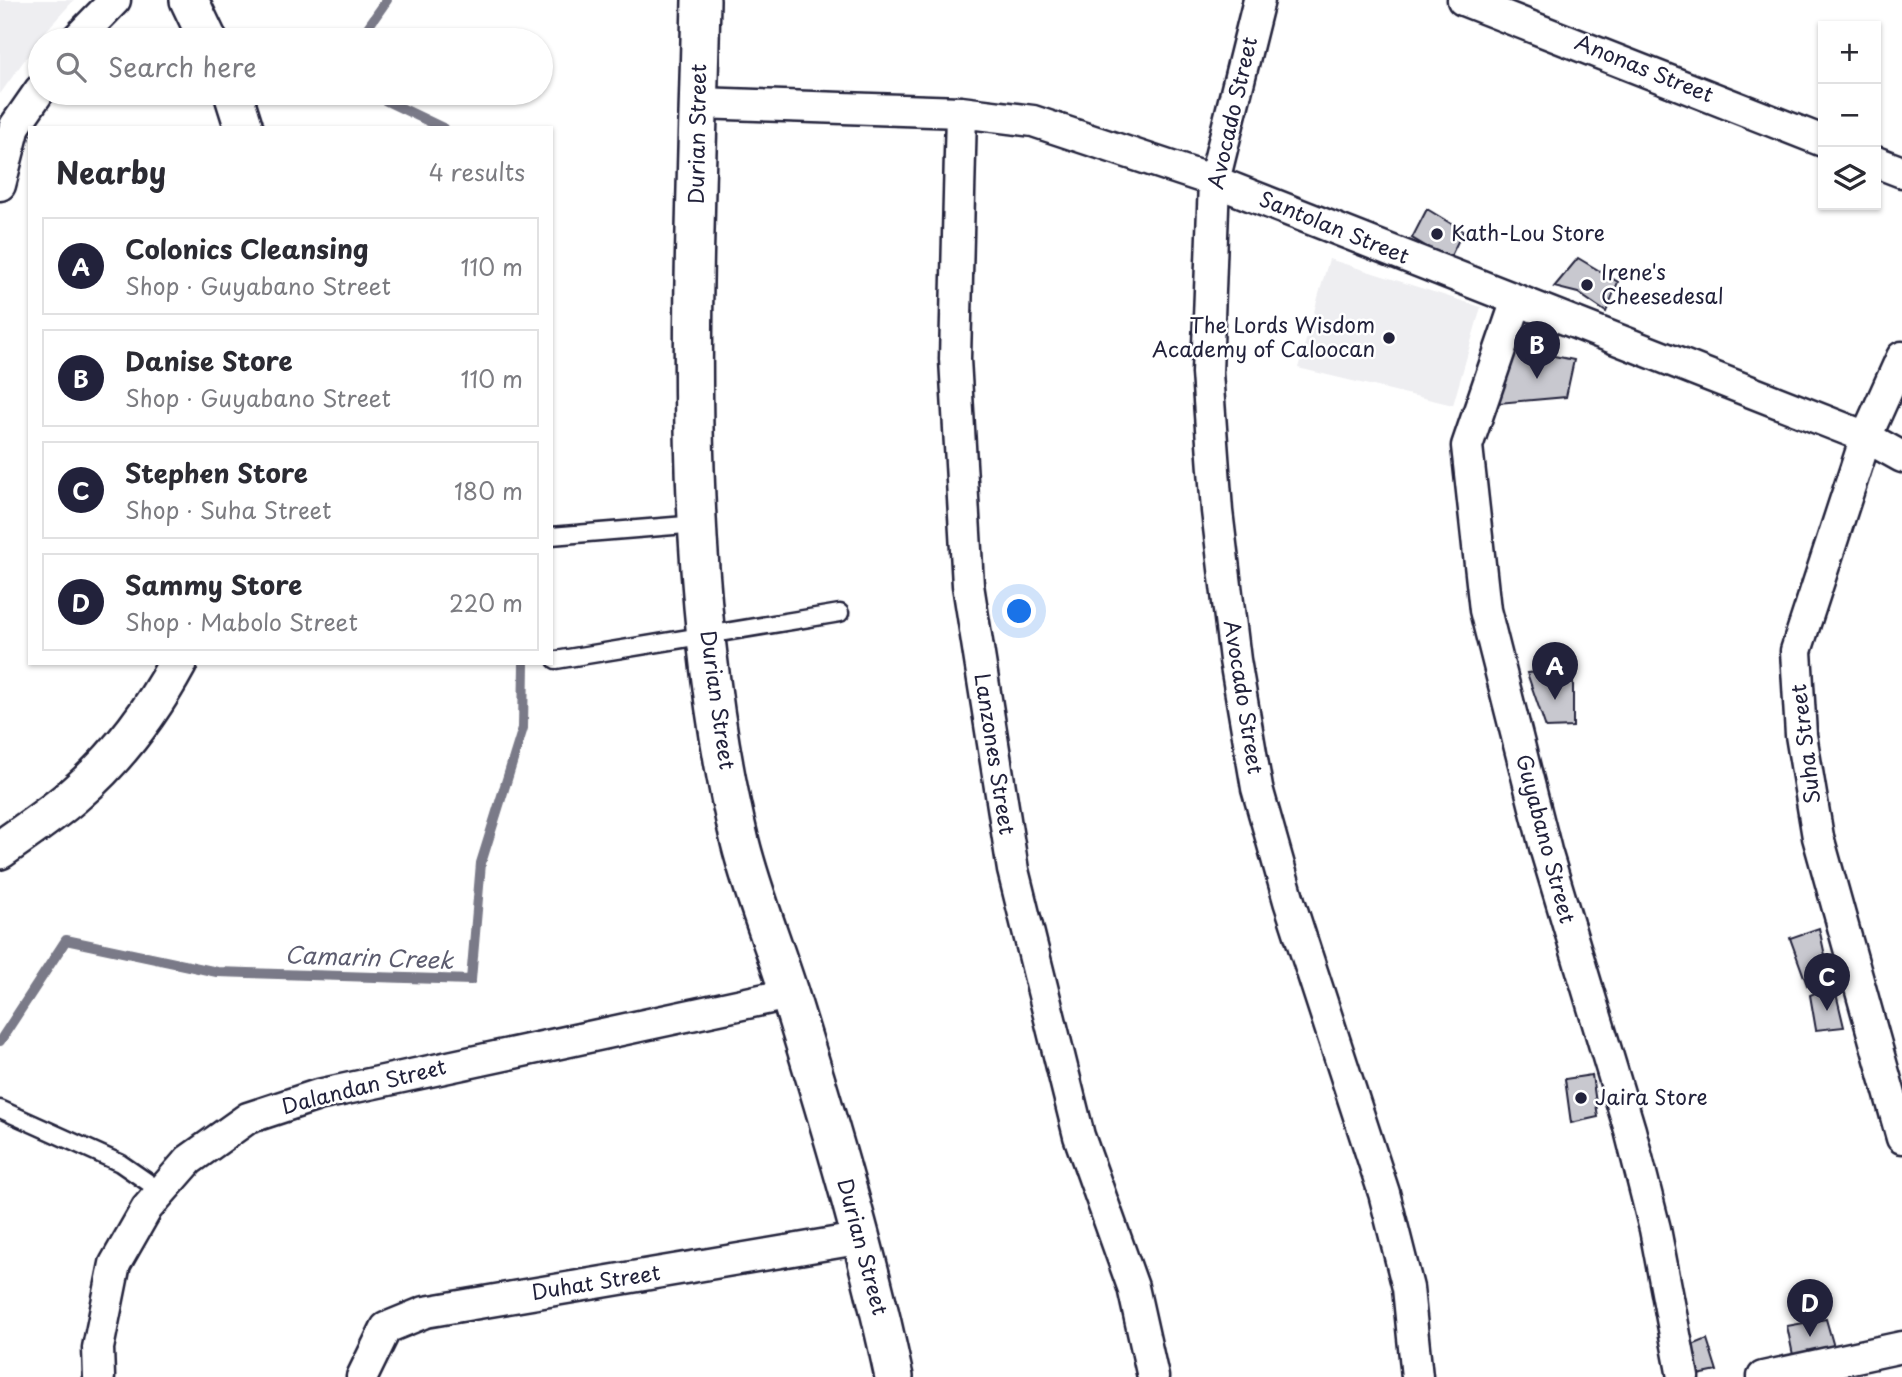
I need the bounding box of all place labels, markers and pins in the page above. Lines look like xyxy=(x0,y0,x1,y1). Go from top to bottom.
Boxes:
place label: Kath-Lou Store xyxy=(1451,216,1605,248)
marker: Kath-Lou Store xyxy=(1429,226,1445,242)
place label: Irene's Cheesedesal xyxy=(1601,255,1724,311)
marker: Irene's Cheesedesal xyxy=(1579,277,1595,293)
place label: The Lords Wisdom Academy of Caloocan xyxy=(1152,308,1375,364)
pin: B xyxy=(1514,321,1560,379)
marker: The Lords Wisdom Academy of Caloocan xyxy=(1381,330,1397,346)
pin: A xyxy=(1532,642,1578,700)
pin: C xyxy=(1804,953,1850,1011)
place label: Jaira Store xyxy=(1595,1080,1708,1112)
marker: Jaira Store xyxy=(1573,1090,1589,1106)
pin: D xyxy=(1787,1279,1833,1337)

